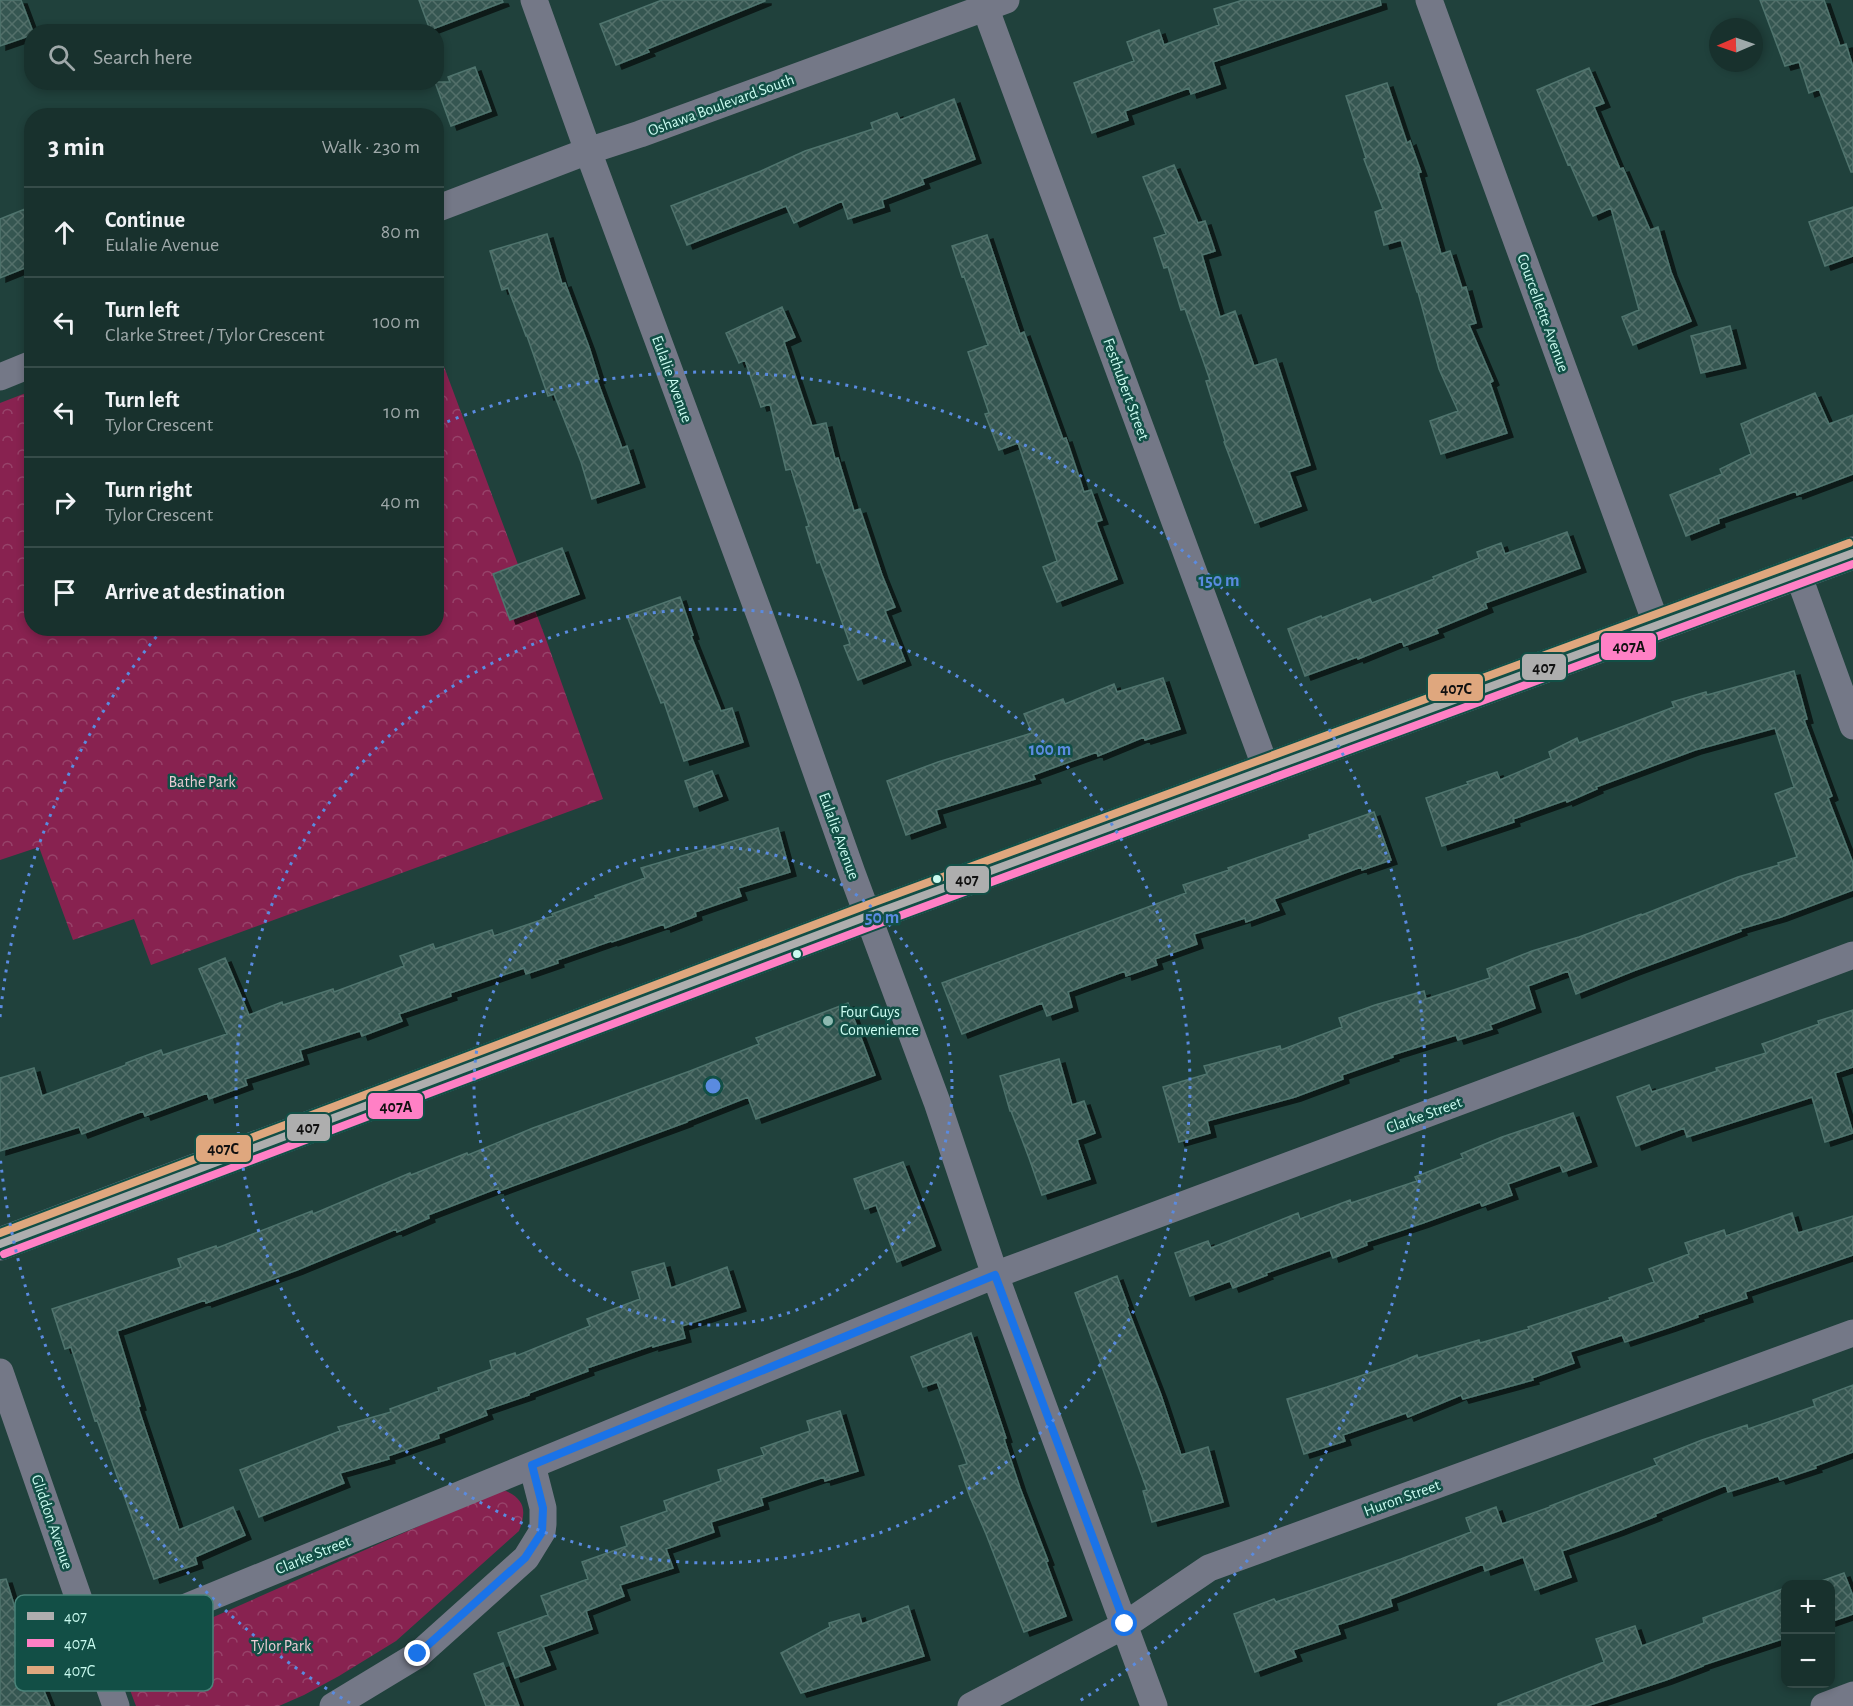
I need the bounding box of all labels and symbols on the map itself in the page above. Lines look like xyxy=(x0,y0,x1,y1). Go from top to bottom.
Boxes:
north arrow xyxy=(1709,18,1763,72)
street label: Oshawa Boulevard South xyxy=(646,71,796,139)
street label: Courcellette Avenue xyxy=(1514,252,1572,374)
street label: Eulalie Avenue xyxy=(649,333,695,425)
street label: Festhubert Street xyxy=(1100,336,1152,442)
text: 150 m xyxy=(1199,572,1239,590)
line badge: 407A xyxy=(1600,632,1657,661)
text: 407A xyxy=(1613,639,1646,655)
line badge: 407 xyxy=(1521,653,1567,681)
text: 407 xyxy=(1532,660,1556,676)
line badge: 407C xyxy=(1427,673,1484,702)
text: 407C xyxy=(1440,681,1473,697)
text: 100 m xyxy=(1029,741,1071,759)
park label: Bathe Park xyxy=(168,774,236,790)
street label: Eulalie Avenue xyxy=(816,790,862,882)
line badge: 407 xyxy=(945,865,990,894)
text: 407 xyxy=(955,872,979,888)
unlabelled marker xyxy=(931,873,943,885)
text: 50 m xyxy=(865,909,899,927)
unlabelled marker xyxy=(791,948,803,960)
place label: Four Guys Convenience xyxy=(840,1004,919,1038)
marker: Four Guys Convenience xyxy=(821,1014,835,1028)
centre of rings xyxy=(703,1076,723,1096)
line badge: 407A xyxy=(367,1092,424,1120)
street label: Clarke Street xyxy=(1384,1094,1464,1136)
text: 407A xyxy=(380,1099,413,1115)
line badge: 407 xyxy=(286,1113,331,1142)
text: 407 xyxy=(296,1120,320,1136)
line badge: 407C xyxy=(195,1134,252,1163)
text: 407C xyxy=(207,1141,240,1157)
street label: Gliddon Avenue xyxy=(28,1473,76,1571)
street label: Huron Street xyxy=(1362,1477,1442,1519)
street label: Clarke Street xyxy=(273,1533,353,1577)
legend xyxy=(15,1595,213,1691)
text: 407 xyxy=(64,1609,87,1625)
route start xyxy=(1111,1610,1137,1636)
text: 407A xyxy=(64,1636,96,1652)
park label: Tylor Park xyxy=(251,1638,312,1655)
route end xyxy=(404,1640,430,1666)
text: 407C xyxy=(64,1663,95,1679)

